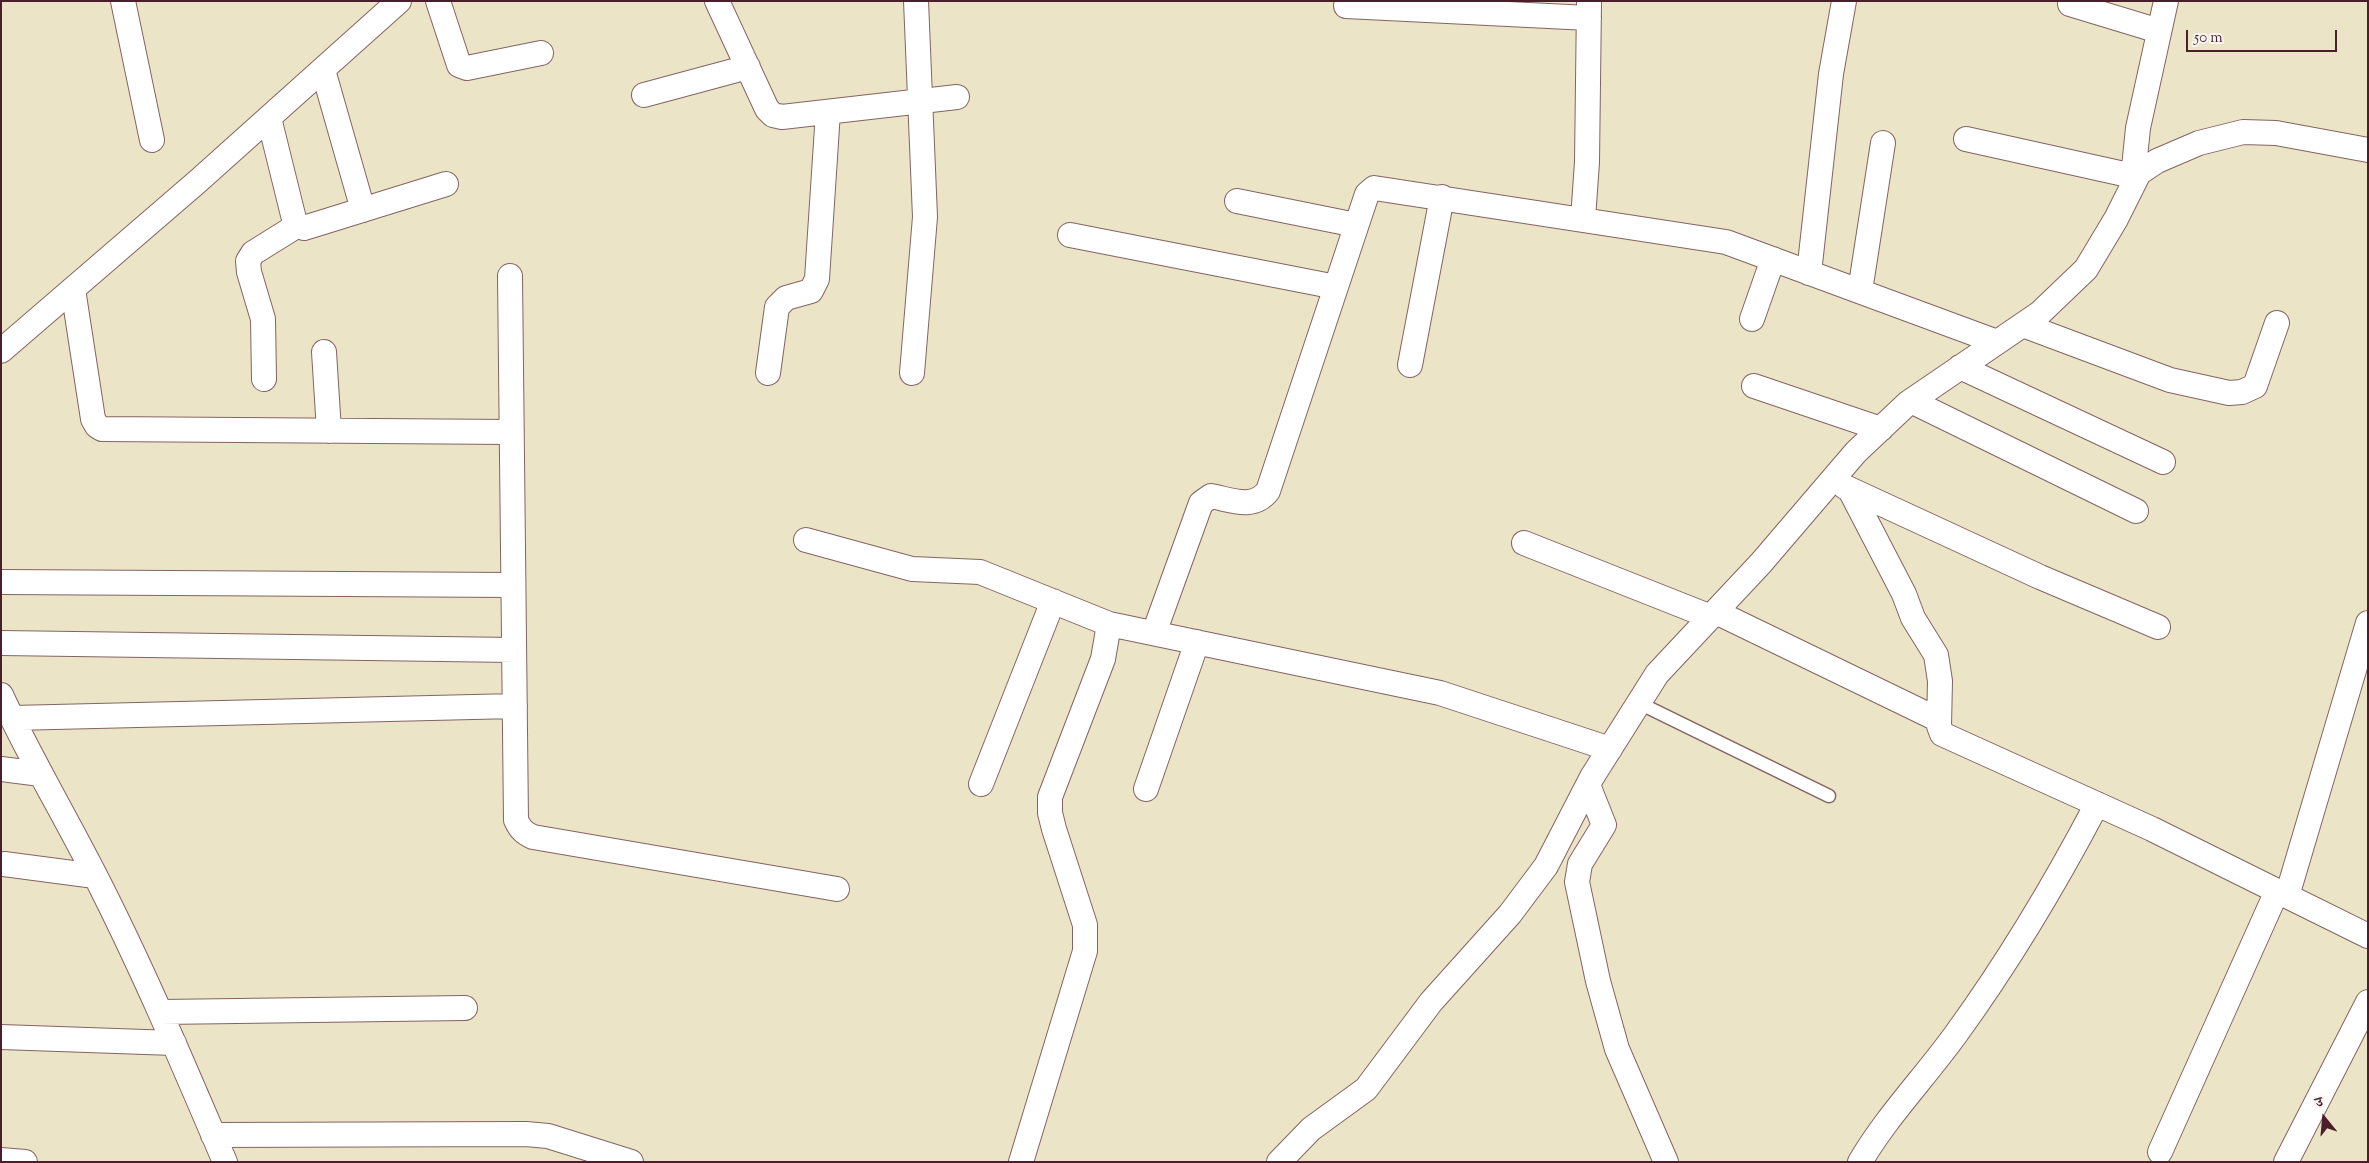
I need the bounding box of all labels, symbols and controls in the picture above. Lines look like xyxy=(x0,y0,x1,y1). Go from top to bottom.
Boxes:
scale bar xyxy=(2189,20,2340,52)
text: 50 m xyxy=(2194,28,2223,49)
north arrow xyxy=(2299,1093,2349,1143)
text: उ xyxy=(2313,1093,2326,1114)

